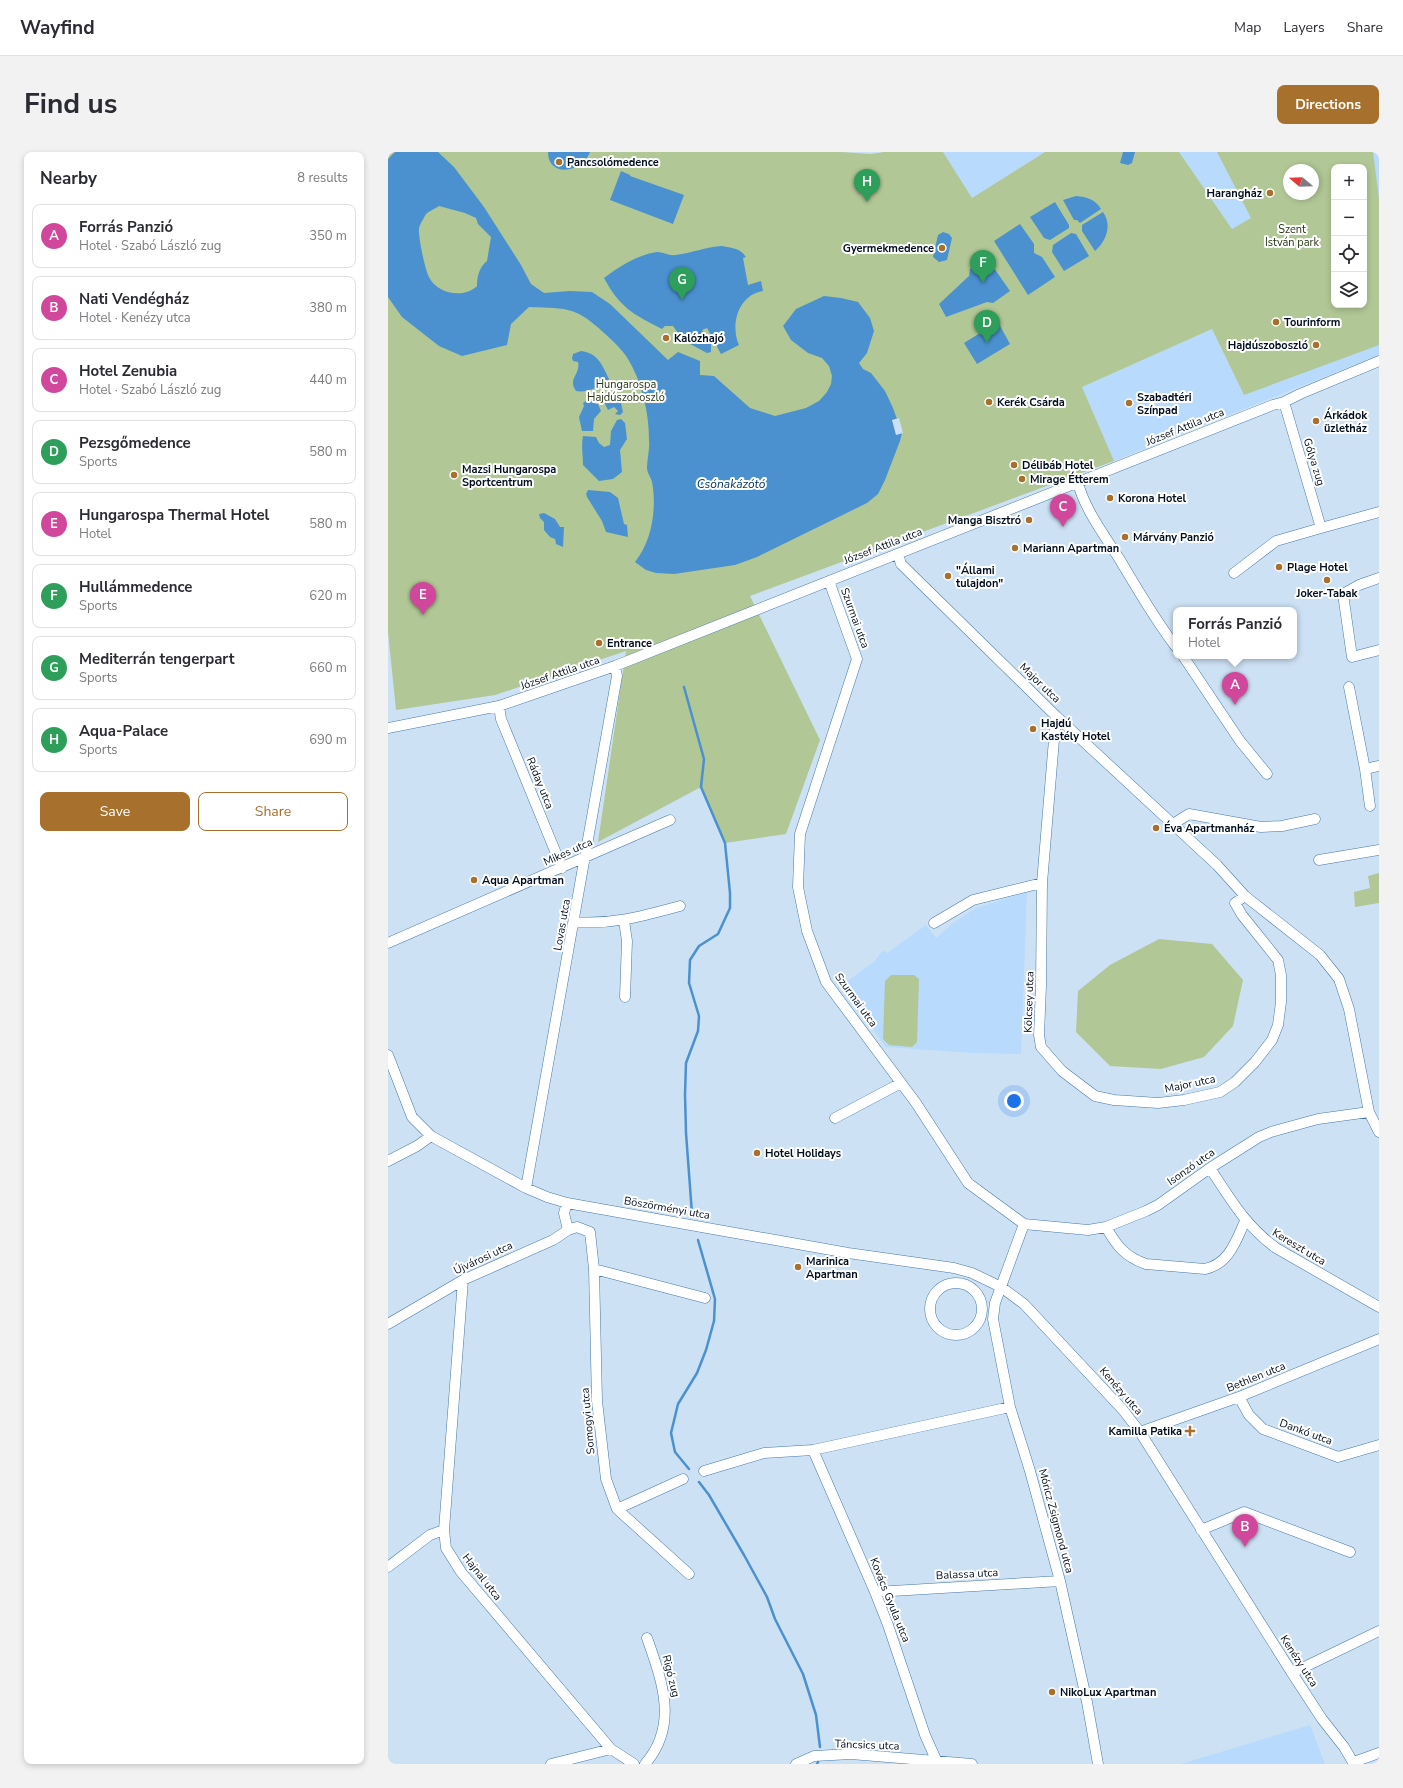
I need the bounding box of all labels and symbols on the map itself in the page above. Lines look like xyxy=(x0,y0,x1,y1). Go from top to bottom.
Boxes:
place label: Pancsolómedence xyxy=(567,155,659,170)
marker: Pancsolómedence xyxy=(554,157,564,167)
north arrow xyxy=(1283,164,1319,200)
pin: H xyxy=(854,169,880,202)
place label: Harangház xyxy=(1206,186,1262,201)
marker: Harangház xyxy=(1265,188,1275,198)
park label: Szent István park xyxy=(1265,222,1320,250)
place label: Gyermekmedence xyxy=(843,241,934,256)
marker: Gyermekmedence xyxy=(937,243,947,253)
pin: F xyxy=(970,250,996,283)
pin: G xyxy=(669,267,695,300)
pin: D xyxy=(974,310,1000,343)
place label: Tourinform xyxy=(1284,315,1340,330)
marker: Tourinform xyxy=(1271,317,1281,327)
place label: Kalózhajó xyxy=(674,331,724,346)
marker: Kalózhajó xyxy=(661,333,671,343)
place label: Hajdúszoboszló xyxy=(1228,338,1308,353)
marker: Hajdúszoboszló xyxy=(1311,340,1321,350)
park label: Hungarospa Hajdúszoboszló xyxy=(587,377,665,405)
place label: Szabadtéri Színpad xyxy=(1137,390,1192,418)
place label: Kerék Csárda xyxy=(997,395,1065,410)
marker: Kerék Csárda xyxy=(984,397,994,407)
marker: Szabadtéri Színpad xyxy=(1124,398,1134,408)
street label: József Attila utca xyxy=(1143,404,1226,450)
place label: Árkádok üzletház xyxy=(1324,407,1368,436)
marker: Árkádok üzletház xyxy=(1311,416,1321,426)
street label: Gólya zug xyxy=(1300,436,1328,488)
place label: Délibáb Hotel xyxy=(1022,458,1094,473)
marker: Délibáb Hotel xyxy=(1009,460,1019,470)
place label: Mazsi Hungarospa Sportcentrum xyxy=(462,462,556,490)
marker: Mazsi Hungarospa Sportcentrum xyxy=(449,470,459,480)
place label: Mirage Étterem xyxy=(1030,471,1109,487)
marker: Mirage Étterem xyxy=(1017,474,1027,484)
water label: Csónakázótó xyxy=(697,476,766,492)
place label: Korona Hotel xyxy=(1118,491,1186,506)
marker: Korona Hotel xyxy=(1105,493,1115,503)
pin: C xyxy=(1050,494,1076,527)
place label: Manga Bisztró xyxy=(948,513,1021,528)
marker: Manga Bisztró xyxy=(1024,515,1034,525)
street label: József Attila utca xyxy=(841,524,925,568)
place label: Márvány Panzió xyxy=(1133,530,1214,545)
marker: Márvány Panzió xyxy=(1120,532,1130,542)
place label: Mariann Apartman xyxy=(1023,541,1119,556)
marker: Mariann Apartman xyxy=(1010,543,1020,553)
place label: Plage Hotel xyxy=(1287,560,1348,575)
place label: "Állami tulajdon" xyxy=(956,562,1003,591)
marker: Plage Hotel xyxy=(1274,562,1284,572)
marker: "Állami tulajdon" xyxy=(943,571,953,581)
marker: Joker-Tabak xyxy=(1322,575,1332,585)
pin: E xyxy=(410,582,436,615)
street label: Szurmai utca xyxy=(837,586,873,651)
place label: Joker-Tabak xyxy=(1296,586,1359,601)
place label: Entrance xyxy=(607,636,652,651)
marker: Entrance xyxy=(594,638,604,648)
street label: József Attila utca xyxy=(517,652,602,694)
street label: Major utca xyxy=(1016,660,1064,706)
pin: A xyxy=(1222,672,1248,705)
place label: Hajdú Kastély Hotel xyxy=(1041,716,1111,744)
marker: Hajdú Kastély Hotel xyxy=(1028,724,1038,734)
street label: Ráday utca xyxy=(523,755,557,811)
place label: Éva Apartmanház xyxy=(1164,820,1255,836)
marker: Éva Apartmanház xyxy=(1151,823,1161,833)
street label: Mikes utca xyxy=(541,834,595,869)
place label: Aqua Apartman xyxy=(482,873,564,888)
marker: Aqua Apartman xyxy=(469,875,479,885)
street label: Lovas utca xyxy=(550,898,574,952)
street label: Szurmai utca xyxy=(831,970,881,1030)
street label: Kölcsey utca xyxy=(1020,971,1038,1033)
street label: Major utca xyxy=(1163,1071,1217,1097)
your location xyxy=(1004,1091,1024,1111)
street label: Isonzó utca xyxy=(1164,1145,1218,1189)
place label: Hotel Holidays xyxy=(765,1146,841,1161)
marker: Hotel Holidays xyxy=(752,1148,762,1158)
street label: Böszörményi utca xyxy=(623,1193,711,1223)
street label: Kereszt utca xyxy=(1269,1225,1329,1269)
street label: Újvárosi utca xyxy=(451,1237,515,1278)
place label: Marinica Apartman xyxy=(806,1254,858,1282)
marker: Marinica Apartman xyxy=(793,1262,803,1272)
street label: Bethlen utca xyxy=(1224,1358,1288,1396)
street label: Kenézy utca xyxy=(1096,1364,1146,1418)
street label: Somogyi utca xyxy=(578,1387,598,1455)
street label: Dankó utca xyxy=(1277,1415,1335,1449)
place label: Kamilla Patika xyxy=(1108,1424,1182,1439)
marker: Kamilla Patika xyxy=(1185,1426,1195,1436)
street label: Móricz Zsigmond utca xyxy=(1035,1467,1077,1575)
pin: B xyxy=(1232,1514,1258,1547)
street label: Hajnal utca xyxy=(459,1550,505,1604)
street label: Kovács Gyula utca xyxy=(866,1555,914,1645)
street label: Balassa utca xyxy=(935,1565,999,1583)
street label: Kenézy utca xyxy=(1277,1632,1321,1690)
street label: Rigó zug xyxy=(659,1653,683,1699)
place label: NikoLux Apartman xyxy=(1060,1685,1156,1700)
marker: NikoLux Apartman xyxy=(1047,1687,1057,1697)
street label: Táncsics utca xyxy=(834,1736,900,1754)

